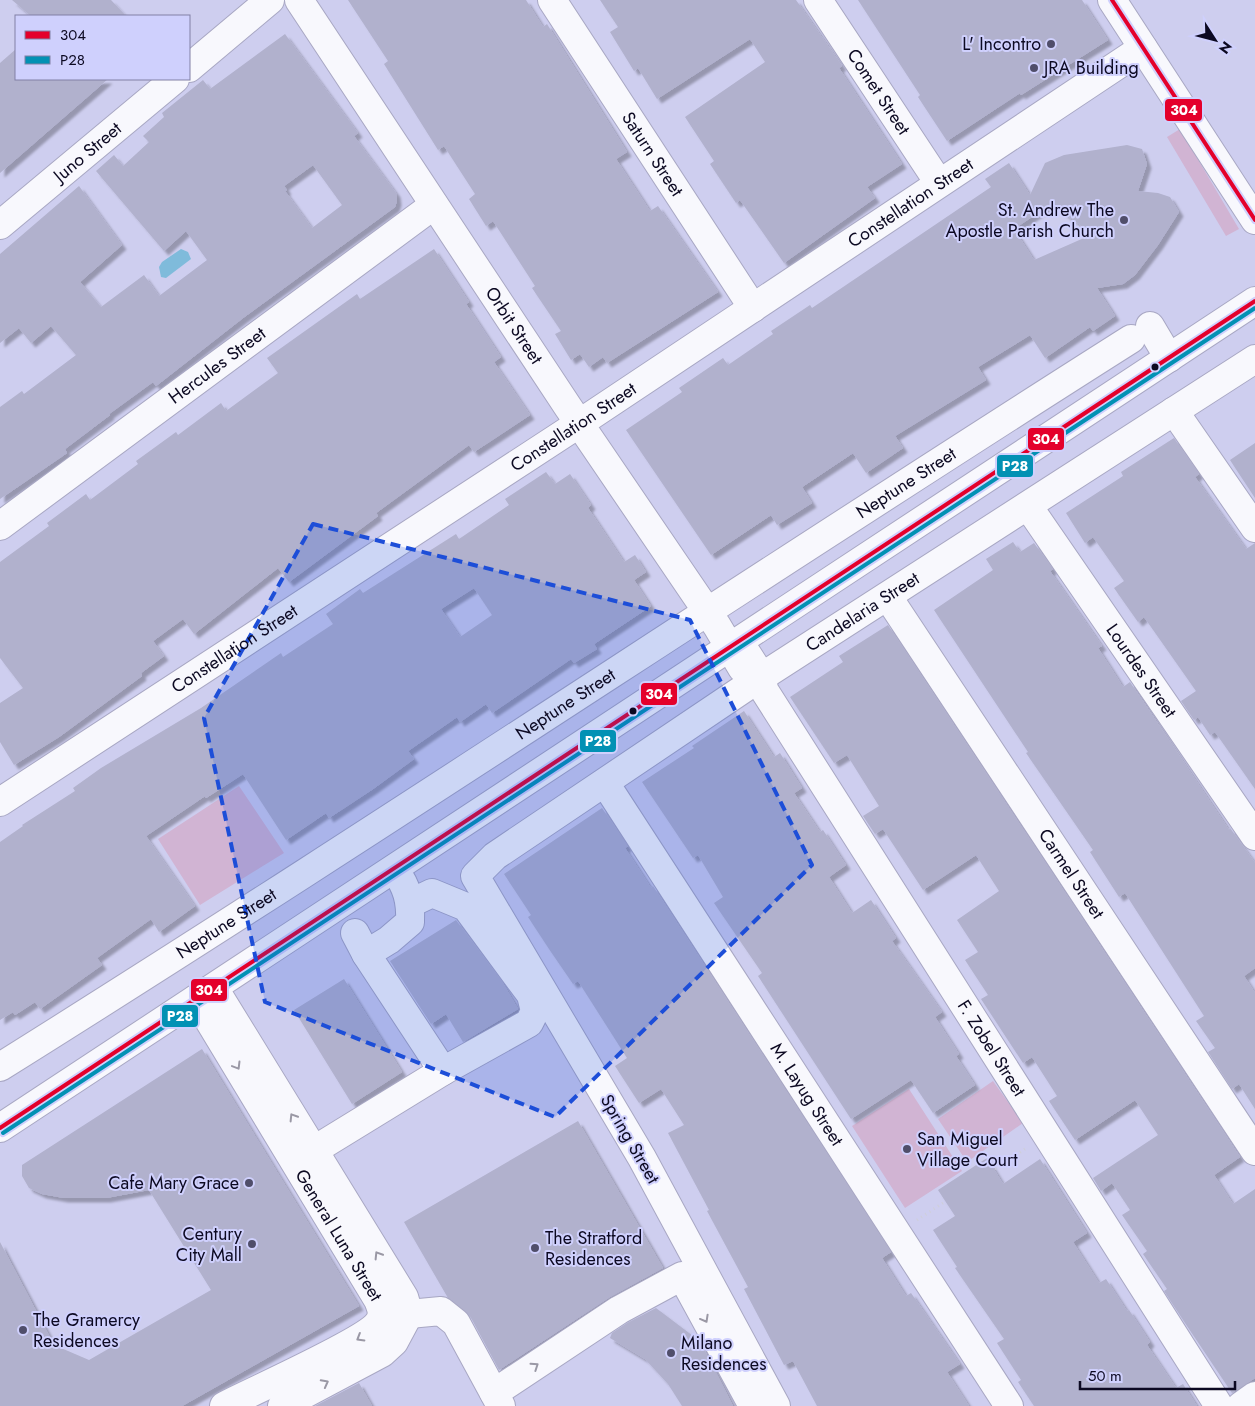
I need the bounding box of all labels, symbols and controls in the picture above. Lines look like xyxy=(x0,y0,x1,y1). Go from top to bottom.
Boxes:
legend xyxy=(15,15,190,80)
north arrow xyxy=(1190,15,1240,65)
text: 304 xyxy=(60,24,86,46)
place label: L' Incontro xyxy=(962,31,1041,57)
text: N xyxy=(1214,37,1237,58)
marker: L' Incontro xyxy=(1045,38,1057,50)
street label: Comet Street xyxy=(841,44,917,140)
text: P28 xyxy=(60,49,85,71)
place label: JRA Building xyxy=(1042,55,1139,81)
marker: JRA Building xyxy=(1028,62,1040,74)
line badge: 304 xyxy=(1164,98,1203,122)
text: 304 xyxy=(1170,100,1198,120)
street label: Saturn Street xyxy=(615,107,690,202)
street label: Juno Street xyxy=(46,115,128,189)
street label: Constellation Street xyxy=(843,151,979,254)
place label: St. Andrew The Apostle Parish Church xyxy=(946,197,1114,244)
marker: St. Andrew The Apostle Parish Church xyxy=(1118,214,1130,226)
street label: Orbit Street xyxy=(479,281,550,370)
street label: Hercules Street xyxy=(163,320,272,410)
unlabelled marker xyxy=(1150,362,1160,372)
street label: Constellation Street xyxy=(505,376,642,478)
line badge: 304 xyxy=(1027,427,1065,451)
text: 304 xyxy=(1032,429,1060,449)
street label: Neptune Street xyxy=(851,441,962,525)
line badge: P28 xyxy=(996,454,1034,478)
text: P28 xyxy=(1002,456,1029,476)
street label: Candelaria Street xyxy=(800,565,925,658)
street label: Constellation Street xyxy=(166,598,303,700)
street label: Lourdes Street xyxy=(1100,619,1183,724)
street label: Neptune Street xyxy=(510,662,621,746)
line badge: 304 xyxy=(640,682,678,706)
text: 304 xyxy=(645,684,673,704)
unlabelled marker xyxy=(628,706,638,716)
line badge: P28 xyxy=(579,729,617,753)
text: P28 xyxy=(585,731,612,751)
street label: Carmel Street xyxy=(1032,824,1111,924)
street label: Neptune Street xyxy=(171,881,282,965)
line badge: 304 xyxy=(190,978,228,1002)
text: 304 xyxy=(195,980,223,1000)
street label: F. Zobel Street xyxy=(951,995,1032,1102)
line badge: P28 xyxy=(161,1004,199,1028)
text: P28 xyxy=(167,1006,194,1026)
street label: M. Layug Street xyxy=(764,1038,850,1151)
one-way arrow xyxy=(231,1061,241,1070)
street label: Spring Street xyxy=(594,1090,666,1189)
one-way arrow xyxy=(290,1113,299,1123)
place label: San Miguel Village Court xyxy=(917,1126,1018,1173)
marker: San Miguel Village Court xyxy=(901,1143,913,1155)
street label: General Luna Street xyxy=(289,1164,389,1307)
place label: Cafe Mary Grace xyxy=(108,1170,239,1196)
marker: Cafe Mary Grace xyxy=(243,1177,255,1189)
place label: Century City Mall xyxy=(176,1221,242,1268)
place label: The Stratford Residences xyxy=(545,1225,642,1272)
marker: Century City Mall xyxy=(246,1238,258,1250)
marker: The Stratford Residences xyxy=(529,1242,541,1254)
one-way arrow xyxy=(375,1252,385,1261)
place label: The Gramercy Residences xyxy=(33,1307,140,1354)
one-way arrow xyxy=(699,1314,709,1323)
marker: The Gramercy Residences xyxy=(17,1324,29,1336)
place label: Milano Residences xyxy=(681,1330,766,1377)
one-way arrow xyxy=(356,1331,365,1341)
marker: Milano Residences xyxy=(665,1347,677,1359)
scale bar xyxy=(1080,1358,1235,1390)
one-way arrow xyxy=(530,1362,539,1372)
text: 50 m xyxy=(1088,1365,1122,1387)
one-way arrow xyxy=(320,1379,329,1389)

